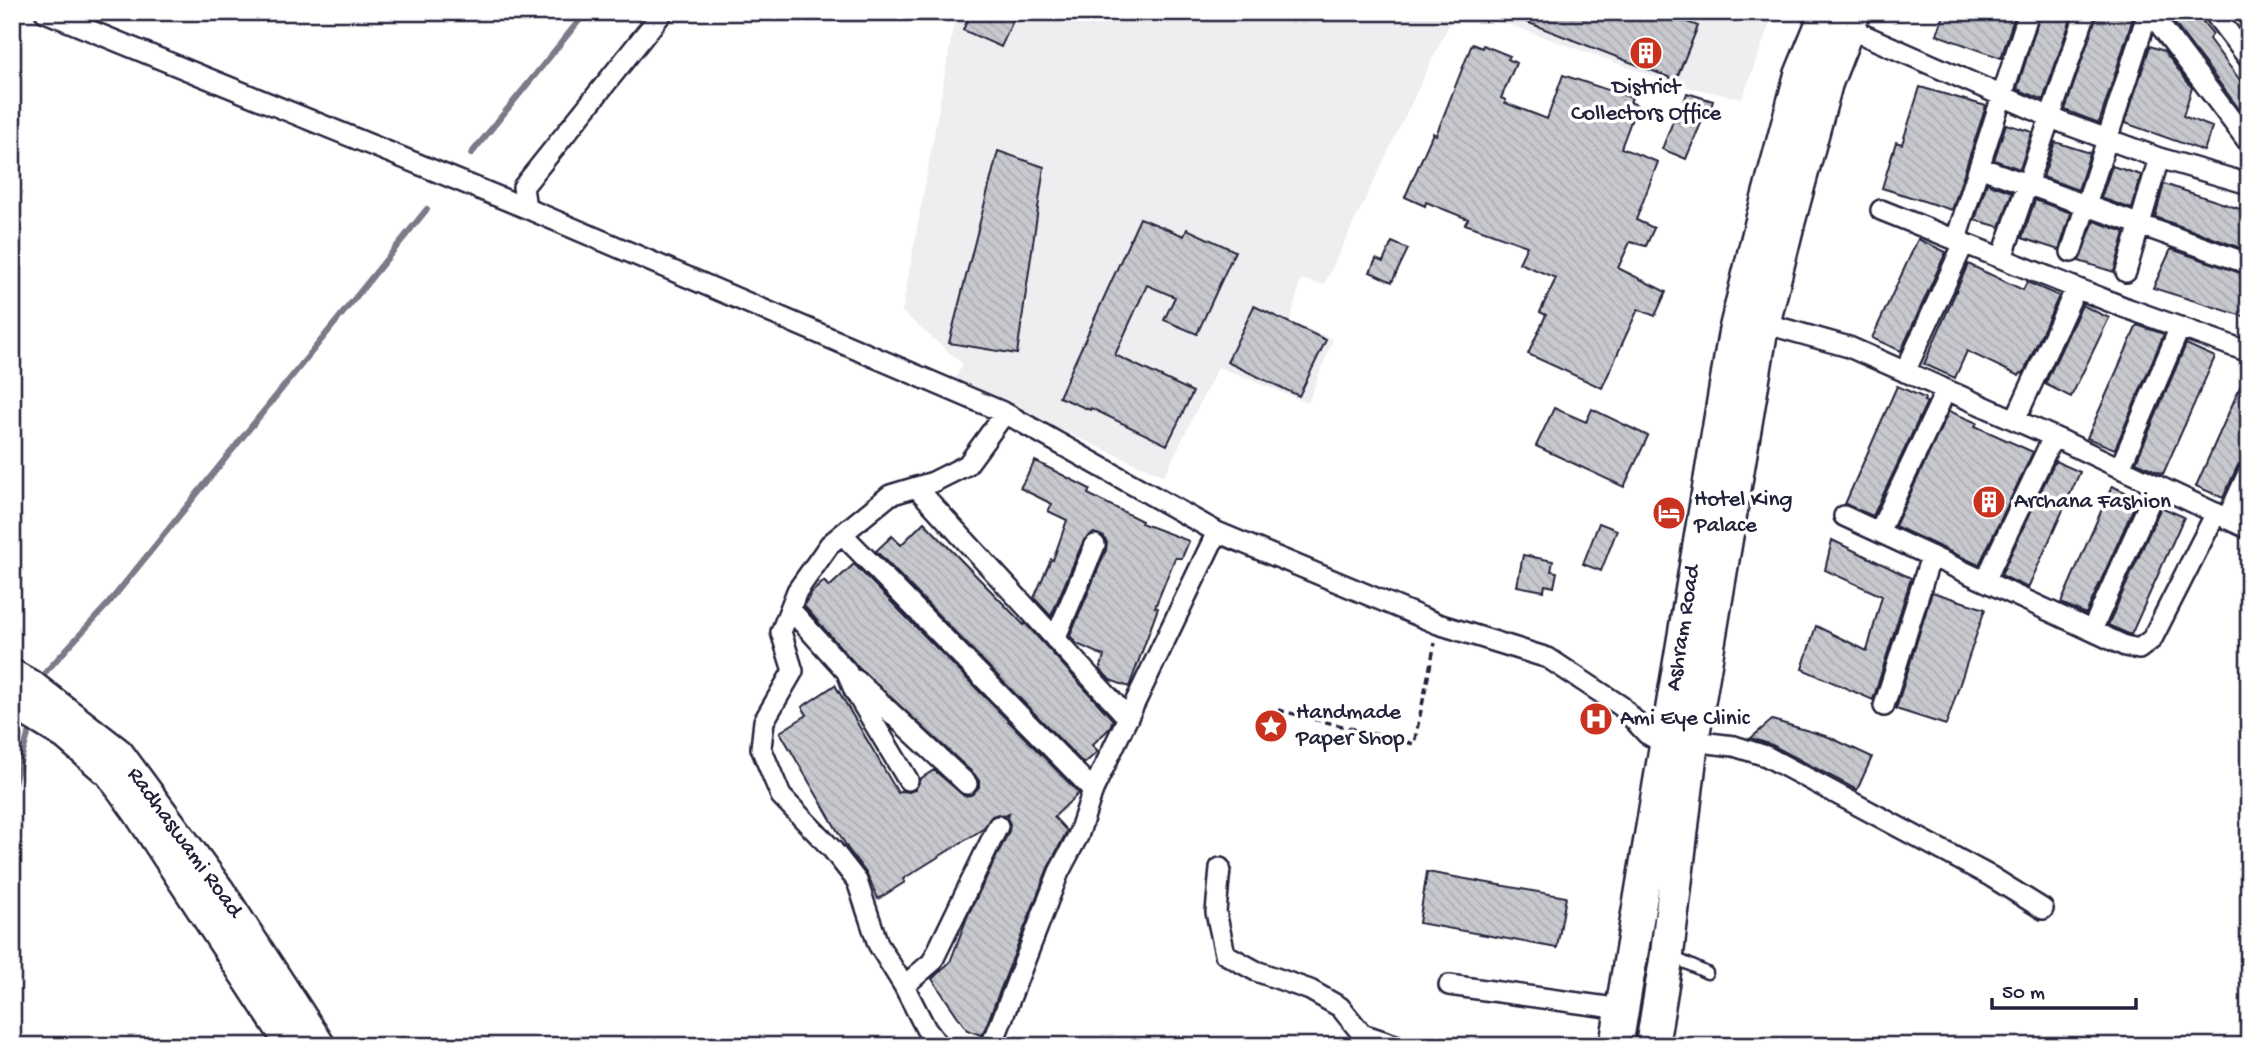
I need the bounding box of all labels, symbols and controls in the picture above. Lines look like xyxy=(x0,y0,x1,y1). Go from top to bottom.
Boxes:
building icon: District Collectors Office xyxy=(1627,34,1665,72)
place label: District Collectors Office xyxy=(1571,75,1722,128)
building icon: Archana Fashion xyxy=(1970,483,2008,521)
place label: Hotel King Palace xyxy=(1693,487,1793,540)
place label: Archana Fashion xyxy=(2014,489,2171,516)
hotel icon: Hotel King Palace xyxy=(1650,494,1688,532)
street label: Ashram Road xyxy=(1661,562,1708,693)
place label: Handmade Paper Shop xyxy=(1295,700,1405,753)
hospital icon: Ami Eye Clinic xyxy=(1577,700,1615,738)
place label: Ami Eye Clinic xyxy=(1620,706,1751,733)
place icon: Handmade Paper Shop xyxy=(1252,707,1290,745)
street label: Radhaswami Road xyxy=(120,762,249,925)
scale bar xyxy=(1992,967,2135,1011)
text: 50 m xyxy=(2002,982,2045,1007)

